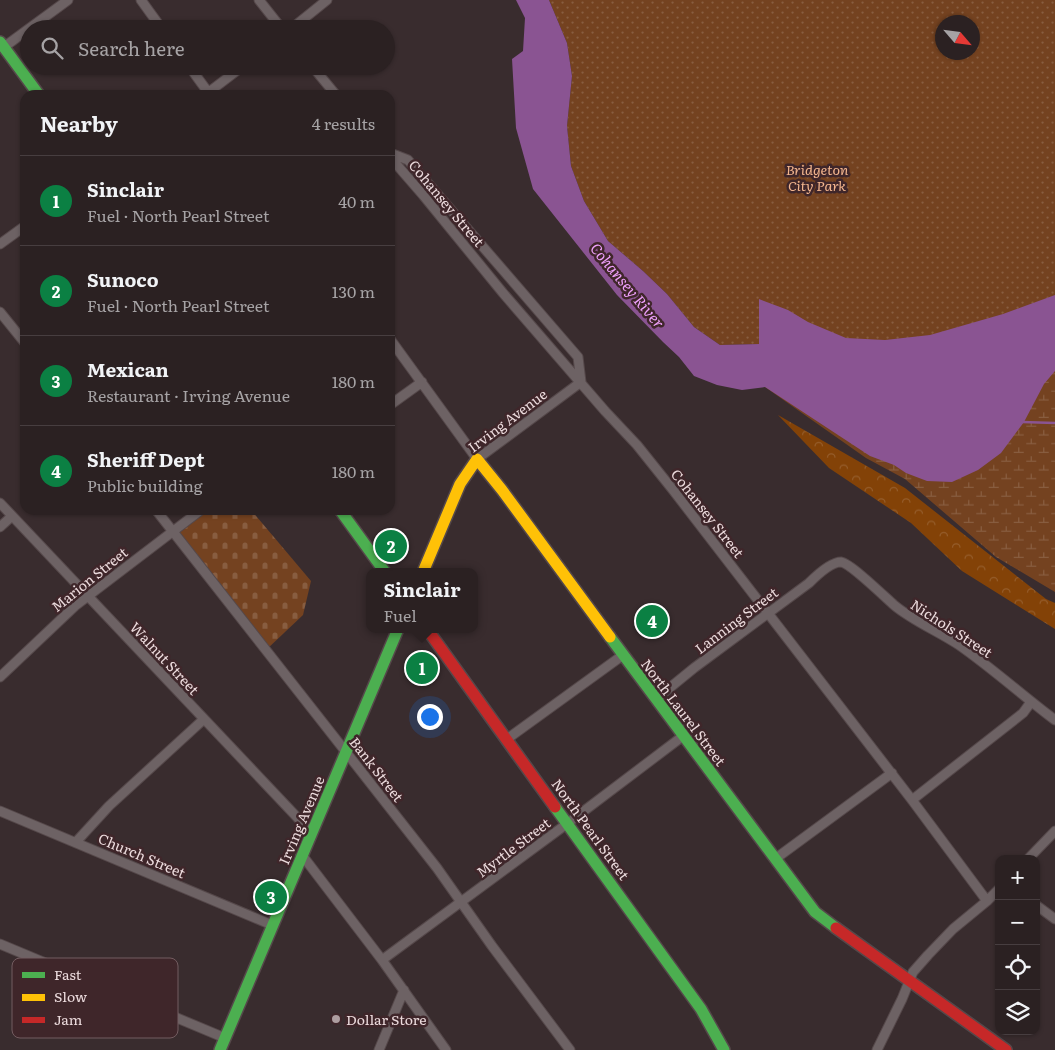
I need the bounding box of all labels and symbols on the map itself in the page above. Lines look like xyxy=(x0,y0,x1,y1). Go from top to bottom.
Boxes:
north arrow xyxy=(935,15,980,60)
street label: Cohansey Street xyxy=(405,155,490,251)
park label: Bridgeton City Park xyxy=(786,159,849,195)
water label: Cohansey River xyxy=(585,237,671,333)
street label: Irving Avenue xyxy=(463,384,551,456)
street label: Cohansey Street xyxy=(667,464,749,562)
pin: 2 xyxy=(375,527,407,565)
street label: Marion Street xyxy=(47,542,132,616)
street label: Lanning Street xyxy=(690,582,782,658)
street label: Nichols Street xyxy=(907,594,997,662)
pin: 4 xyxy=(636,602,668,640)
street label: Walnut Street xyxy=(126,617,204,699)
pin: 1 xyxy=(406,649,438,687)
street label: North Laurel Street xyxy=(637,654,731,770)
your location xyxy=(417,704,443,730)
street label: Bank Street xyxy=(345,732,409,806)
street label: Irving Avenue xyxy=(273,773,329,867)
street label: North Pearl Street xyxy=(548,774,635,884)
street label: Myrtle Street xyxy=(472,812,554,881)
street label: Church Street xyxy=(95,828,189,882)
pin: 3 xyxy=(255,878,287,916)
legend xyxy=(12,958,178,1038)
text: Fast xyxy=(54,964,82,984)
text: Slow xyxy=(54,986,87,1006)
text: Jam xyxy=(54,1009,83,1029)
place label: Dollar Store xyxy=(346,1009,427,1029)
marker: Dollar Store xyxy=(330,1013,342,1025)

